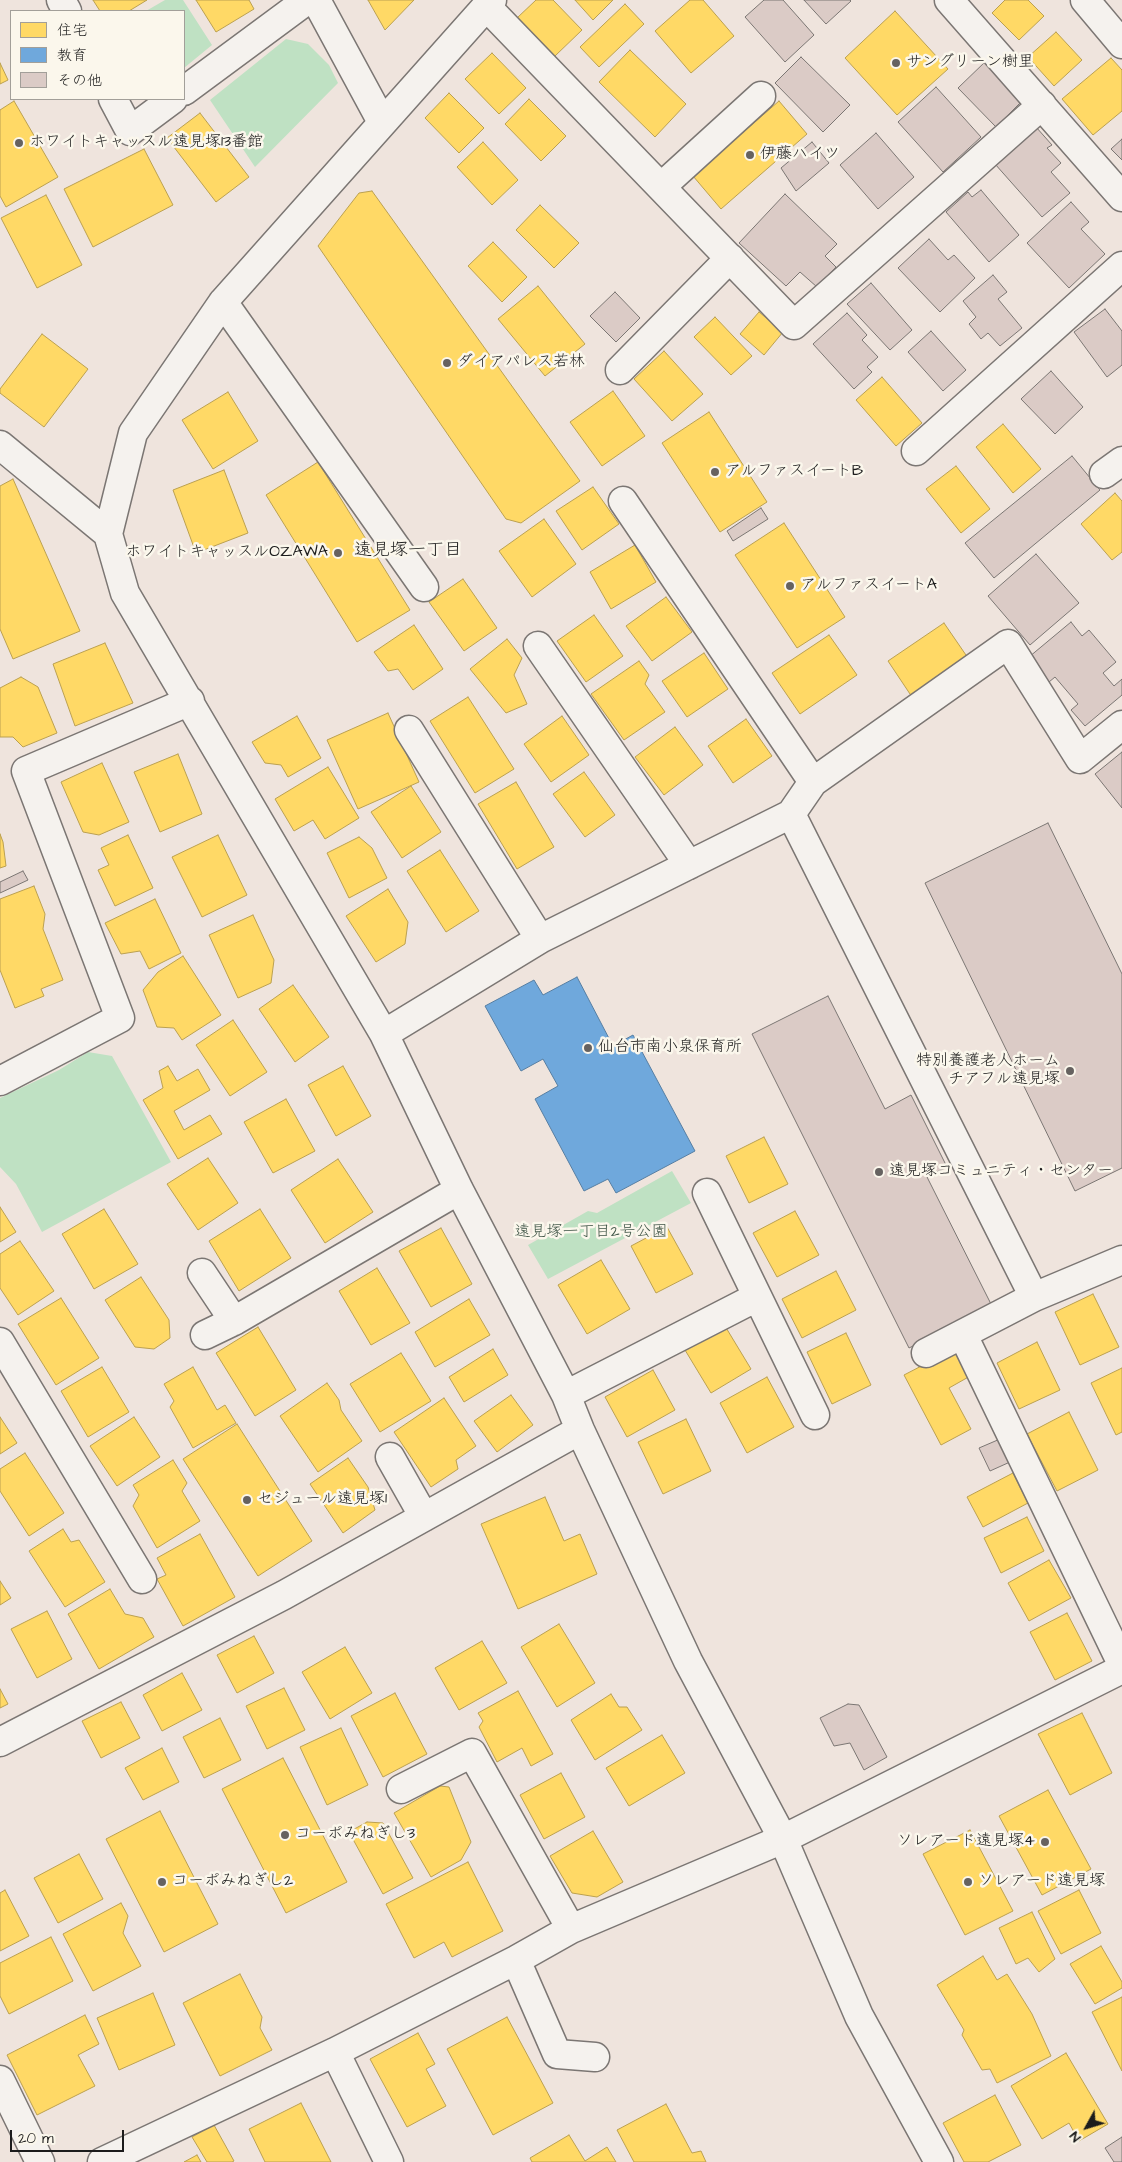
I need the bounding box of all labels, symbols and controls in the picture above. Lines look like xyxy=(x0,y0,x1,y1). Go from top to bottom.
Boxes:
legend xyxy=(10,10,185,100)
text: 住宅 xyxy=(57,20,87,41)
text: 教育 xyxy=(57,45,87,66)
place label: サングリーン樹里 xyxy=(906,53,1034,73)
marker: サングリーン樹里 xyxy=(890,57,902,69)
text: その他 xyxy=(57,70,102,91)
place label: ホワイトキャッスル遠見塚13番館 xyxy=(29,133,263,153)
marker: ホワイトキャッスル遠見塚13番館 xyxy=(13,137,25,149)
place label: 伊藤ハイツ xyxy=(760,145,840,165)
marker: 伊藤ハイツ xyxy=(744,149,756,161)
place label: ダイアパレス若林 xyxy=(457,353,585,373)
marker: ダイアパレス若林 xyxy=(441,357,453,369)
place label: アルファスイートB xyxy=(725,462,863,482)
marker: アルファスイートB xyxy=(709,466,721,478)
district label: 遠見塚一丁目 xyxy=(354,540,462,562)
place label: ホワイトキャッスルOZAWA xyxy=(125,543,328,563)
marker: ホワイトキャッスルOZAWA xyxy=(332,547,344,559)
place label: アルファスイートA xyxy=(800,576,937,596)
marker: アルファスイートA xyxy=(784,580,796,592)
place label: 仙台市南小泉保育所 xyxy=(598,1038,742,1058)
marker: 仙台市南小泉保育所 xyxy=(582,1042,594,1054)
place label: 特別養護老人ホーム チアフル遠見塚 xyxy=(916,1052,1060,1090)
marker: 特別養護老人ホーム チアフル遠見塚 xyxy=(1064,1065,1076,1077)
place label: 遠見塚コミュニティ・センター xyxy=(889,1162,1113,1182)
marker: 遠見塚コミュニティ・センター xyxy=(873,1166,885,1178)
park label: 遠見塚一丁目2号公園 xyxy=(514,1223,668,1243)
place label: セジュール遠見塚1 xyxy=(257,1490,387,1510)
marker: セジュール遠見塚1 xyxy=(241,1494,253,1506)
place label: コーポみねぎし3 xyxy=(295,1825,415,1845)
marker: コーポみねぎし3 xyxy=(279,1829,291,1841)
place label: ソレアード遠見塚4 xyxy=(897,1832,1035,1852)
marker: ソレアード遠見塚4 xyxy=(1039,1836,1051,1848)
place label: コーポみねぎし2 xyxy=(172,1872,293,1892)
place label: ソレアード遠見塚 xyxy=(978,1872,1105,1892)
marker: コーポみねぎし2 xyxy=(156,1876,168,1888)
marker: ソレアード遠見塚 xyxy=(962,1876,974,1888)
north arrow xyxy=(1062,2102,1112,2152)
scale bar xyxy=(12,2120,126,2152)
text: N xyxy=(1065,2127,1086,2146)
text: 20 m xyxy=(18,2128,54,2149)

